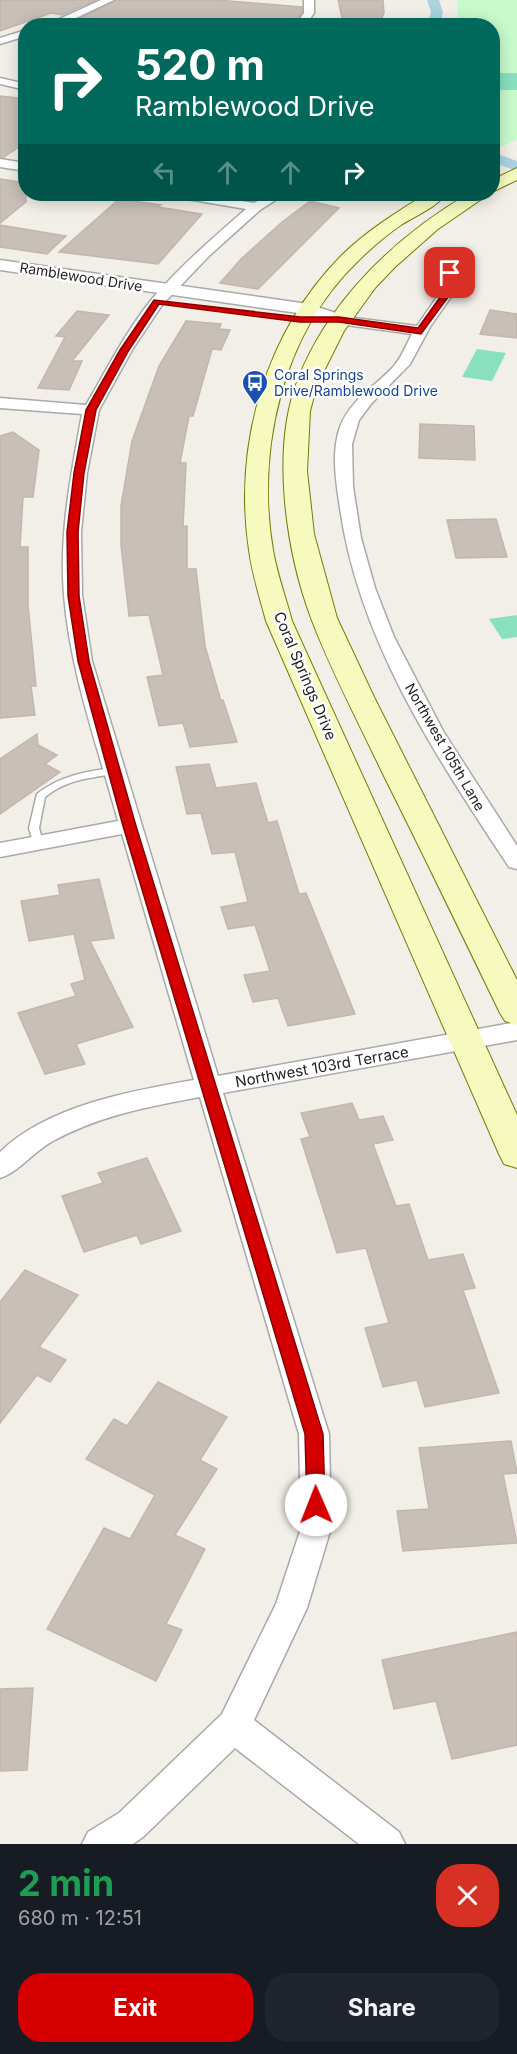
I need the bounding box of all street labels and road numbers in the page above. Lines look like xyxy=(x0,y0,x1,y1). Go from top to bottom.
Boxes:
street label: Ramblewood Drive xyxy=(18,258,144,295)
street label: Coral Springs Drive xyxy=(270,609,341,743)
street label: Northwest 105th Lane xyxy=(402,680,489,814)
street label: Northwest 103rd Terrace xyxy=(234,1042,410,1091)

